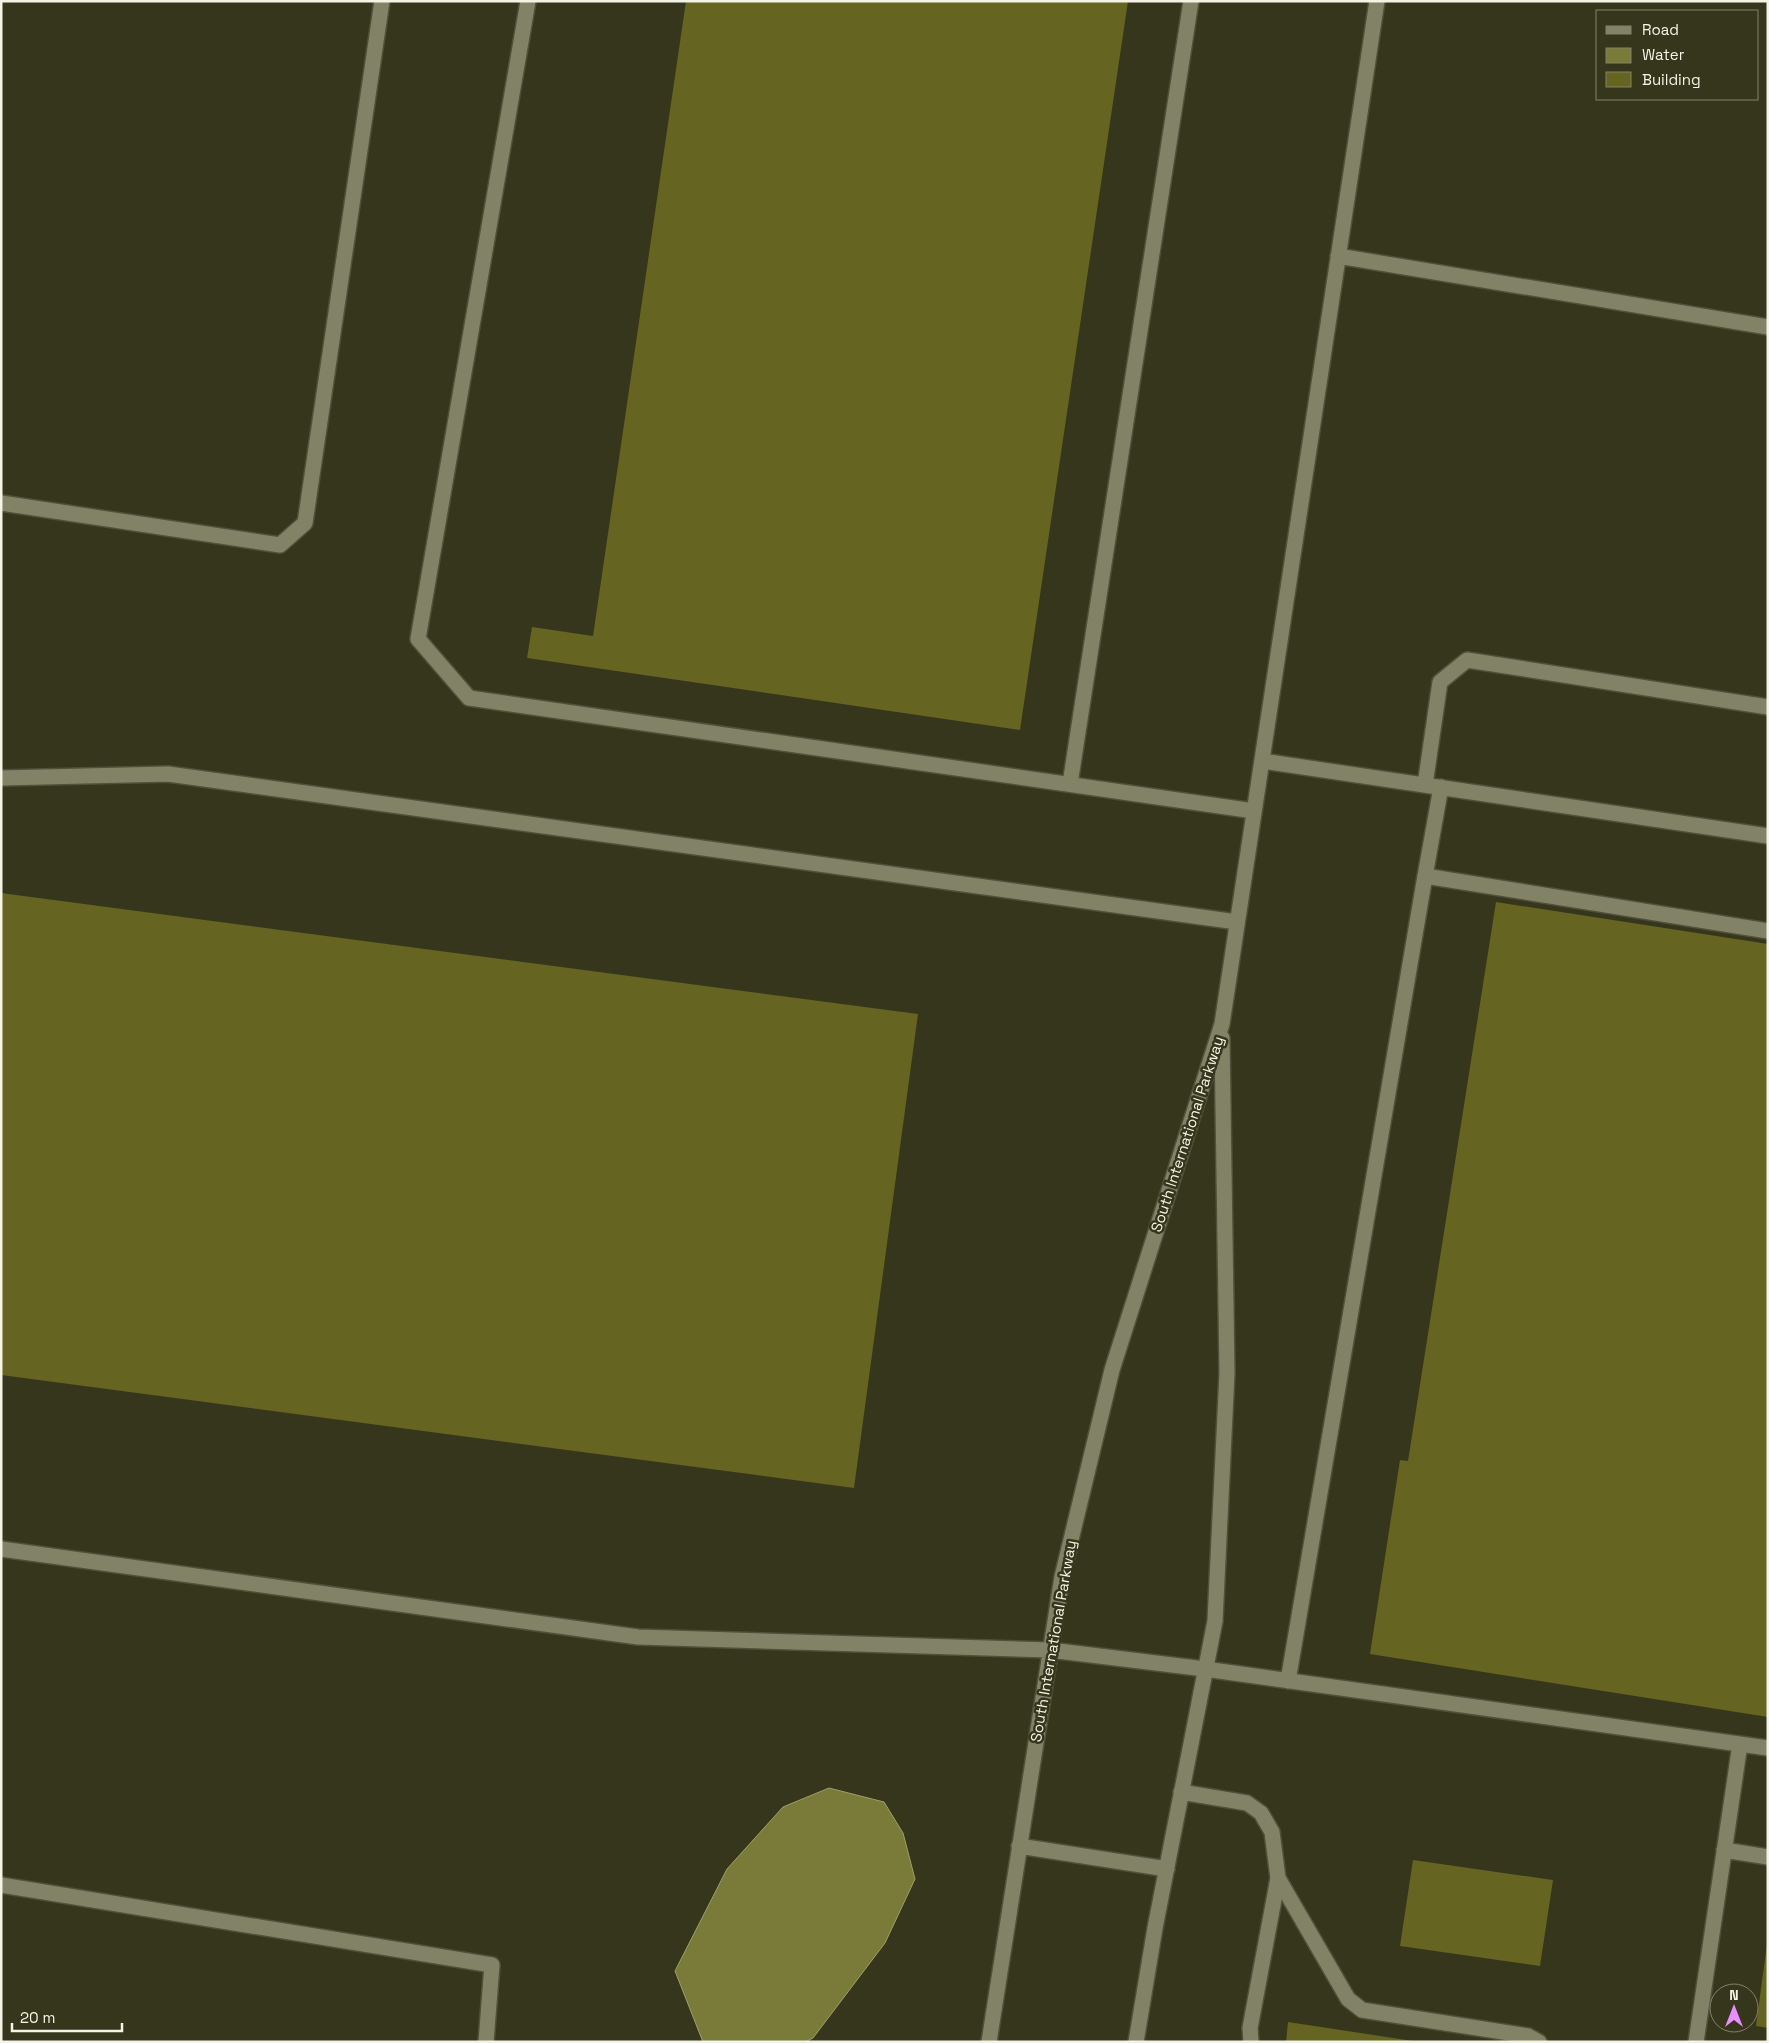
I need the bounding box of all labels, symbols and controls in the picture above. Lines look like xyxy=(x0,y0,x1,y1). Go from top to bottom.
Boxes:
legend xyxy=(1596,10,1759,100)
text: Road xyxy=(1642,20,1679,39)
text: Water xyxy=(1642,45,1685,64)
text: Building xyxy=(1642,70,1701,89)
street label: South International Parkway xyxy=(1146,1034,1228,1234)
street label: South International Parkway xyxy=(1026,1539,1080,1743)
north arrow xyxy=(1709,1983,1759,2033)
text: N xyxy=(1729,1986,1739,2004)
scale bar xyxy=(12,2000,122,2032)
text: 20 m xyxy=(20,2008,55,2027)

